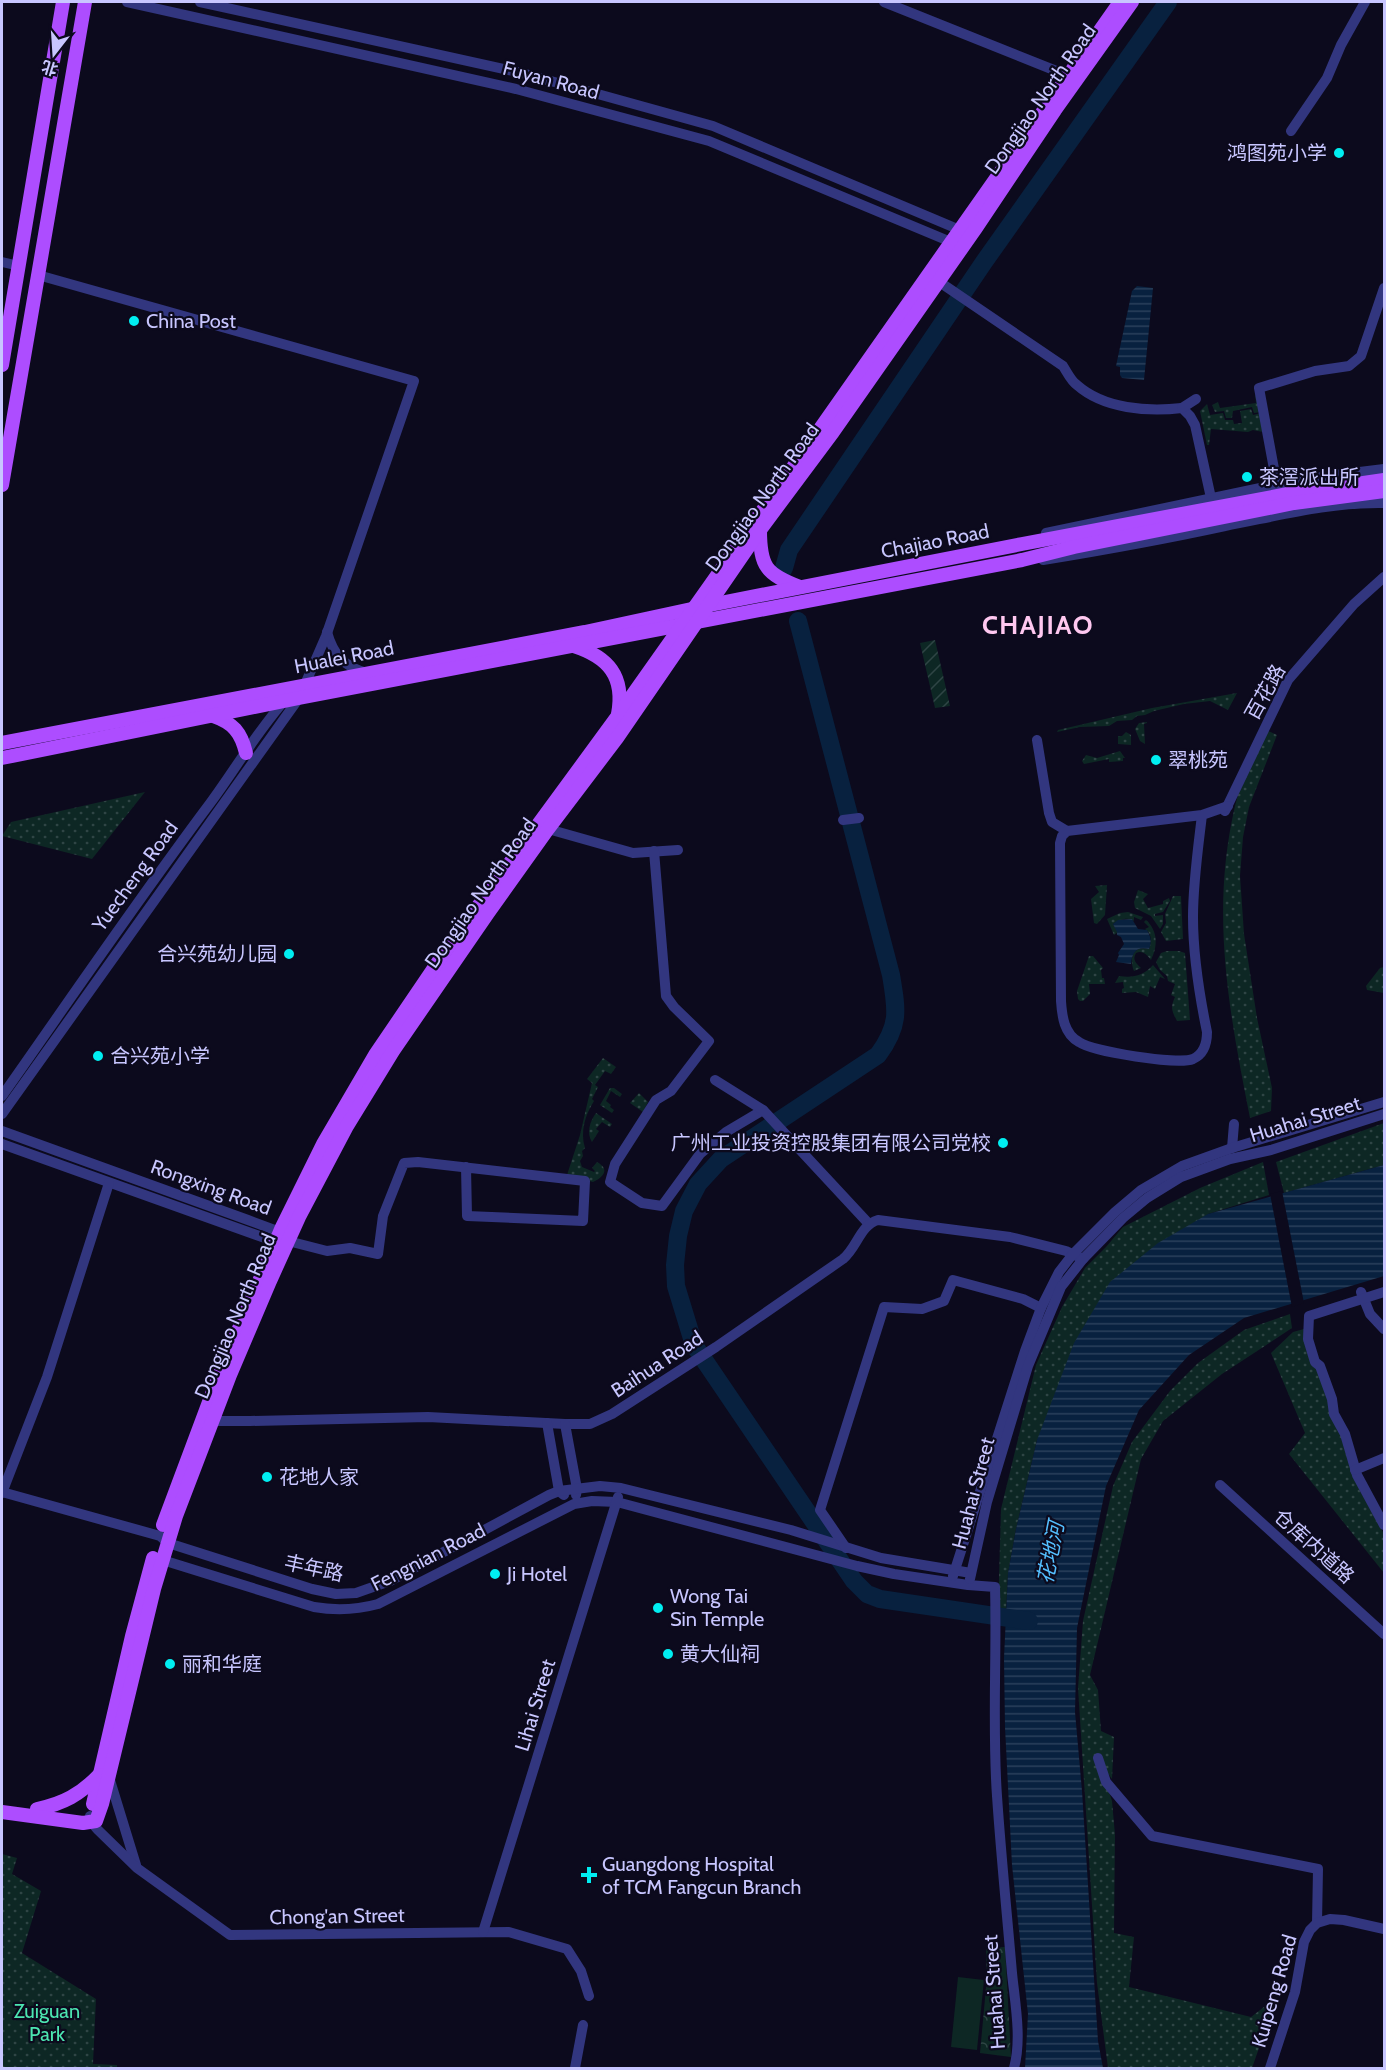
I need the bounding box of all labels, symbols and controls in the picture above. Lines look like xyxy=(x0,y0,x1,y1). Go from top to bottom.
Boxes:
street label: Dongjiao North Road xyxy=(979,20,1101,178)
north arrow xyxy=(24,24,84,84)
text: 北 xyxy=(39,56,60,79)
street label: Fuyan Road xyxy=(500,56,602,104)
place label: 鸿图苑小学 xyxy=(1227,141,1327,165)
marker: 鸿图苑小学 xyxy=(1332,146,1346,160)
place label: China Post xyxy=(146,309,236,333)
marker: China Post xyxy=(127,314,141,328)
street label: Dongjiao North Road xyxy=(700,418,824,576)
place label: 茶滘派出所 xyxy=(1259,465,1359,489)
marker: 茶滘派出所 xyxy=(1240,470,1254,484)
street label: Chajiao Road xyxy=(879,519,991,563)
district label: CHAJIAO xyxy=(982,609,1094,641)
street label: Hualei Road xyxy=(292,636,396,678)
street label: 百花路 xyxy=(1240,660,1290,724)
place label: 翠桃苑 xyxy=(1168,748,1228,772)
marker: 翠桃苑 xyxy=(1149,753,1163,767)
street label: Dongjiao North Road xyxy=(419,814,541,972)
street label: Yuecheng Road xyxy=(87,816,183,936)
place label: 合兴苑幼儿园 xyxy=(157,942,277,966)
marker: 合兴苑幼儿园 xyxy=(282,947,296,961)
place label: 合兴苑小学 xyxy=(110,1044,210,1068)
marker: 合兴苑小学 xyxy=(91,1049,105,1063)
street label: Huahai Street xyxy=(1247,1091,1364,1147)
place label: 广州工业投资控股集团有限公司党校 xyxy=(671,1131,991,1155)
marker: 广州工业投资控股集团有限公司党校 xyxy=(996,1136,1010,1150)
street label: Rongxing Road xyxy=(147,1154,275,1220)
street label: Dongjiao North Road xyxy=(189,1230,281,1402)
street label: Baihua Road xyxy=(607,1325,707,1403)
street label: Huahai Street xyxy=(947,1434,999,1551)
place label: 花地人家 xyxy=(279,1465,359,1489)
marker: 花地人家 xyxy=(260,1470,274,1484)
street label: 仓库内道路 xyxy=(1269,1504,1359,1588)
water label: 花地河 xyxy=(1032,1516,1070,1586)
street label: Fengnian Road xyxy=(367,1518,489,1596)
street label: 丰年路 xyxy=(282,1550,346,1586)
place label: Ji Hotel xyxy=(506,1562,567,1586)
marker: Ji Hotel xyxy=(488,1567,502,1581)
place label: Wong Tai Sin Temple xyxy=(670,1584,764,1631)
marker: Wong Tai Sin Temple xyxy=(651,1601,665,1615)
place label: 黄大仙祠 xyxy=(680,1642,760,1666)
marker: 黄大仙祠 xyxy=(661,1647,675,1661)
place label: 丽和华庭 xyxy=(182,1652,262,1676)
street label: Lihai Street xyxy=(510,1656,560,1754)
marker: 丽和华庭 xyxy=(163,1657,177,1671)
place label: Guangdong Hospital of TCM Fangcun Branch xyxy=(602,1852,801,1899)
marker: Guangdong Hospital of TCM Fangcun Branch xyxy=(580,1866,598,1884)
street label: Chong'an Street xyxy=(269,1903,405,1929)
street label: Kuipeng Road xyxy=(1246,1932,1302,2050)
street label: Huahai Street xyxy=(978,1934,1010,2050)
park label: Zuiguan Park xyxy=(14,1999,80,2046)

